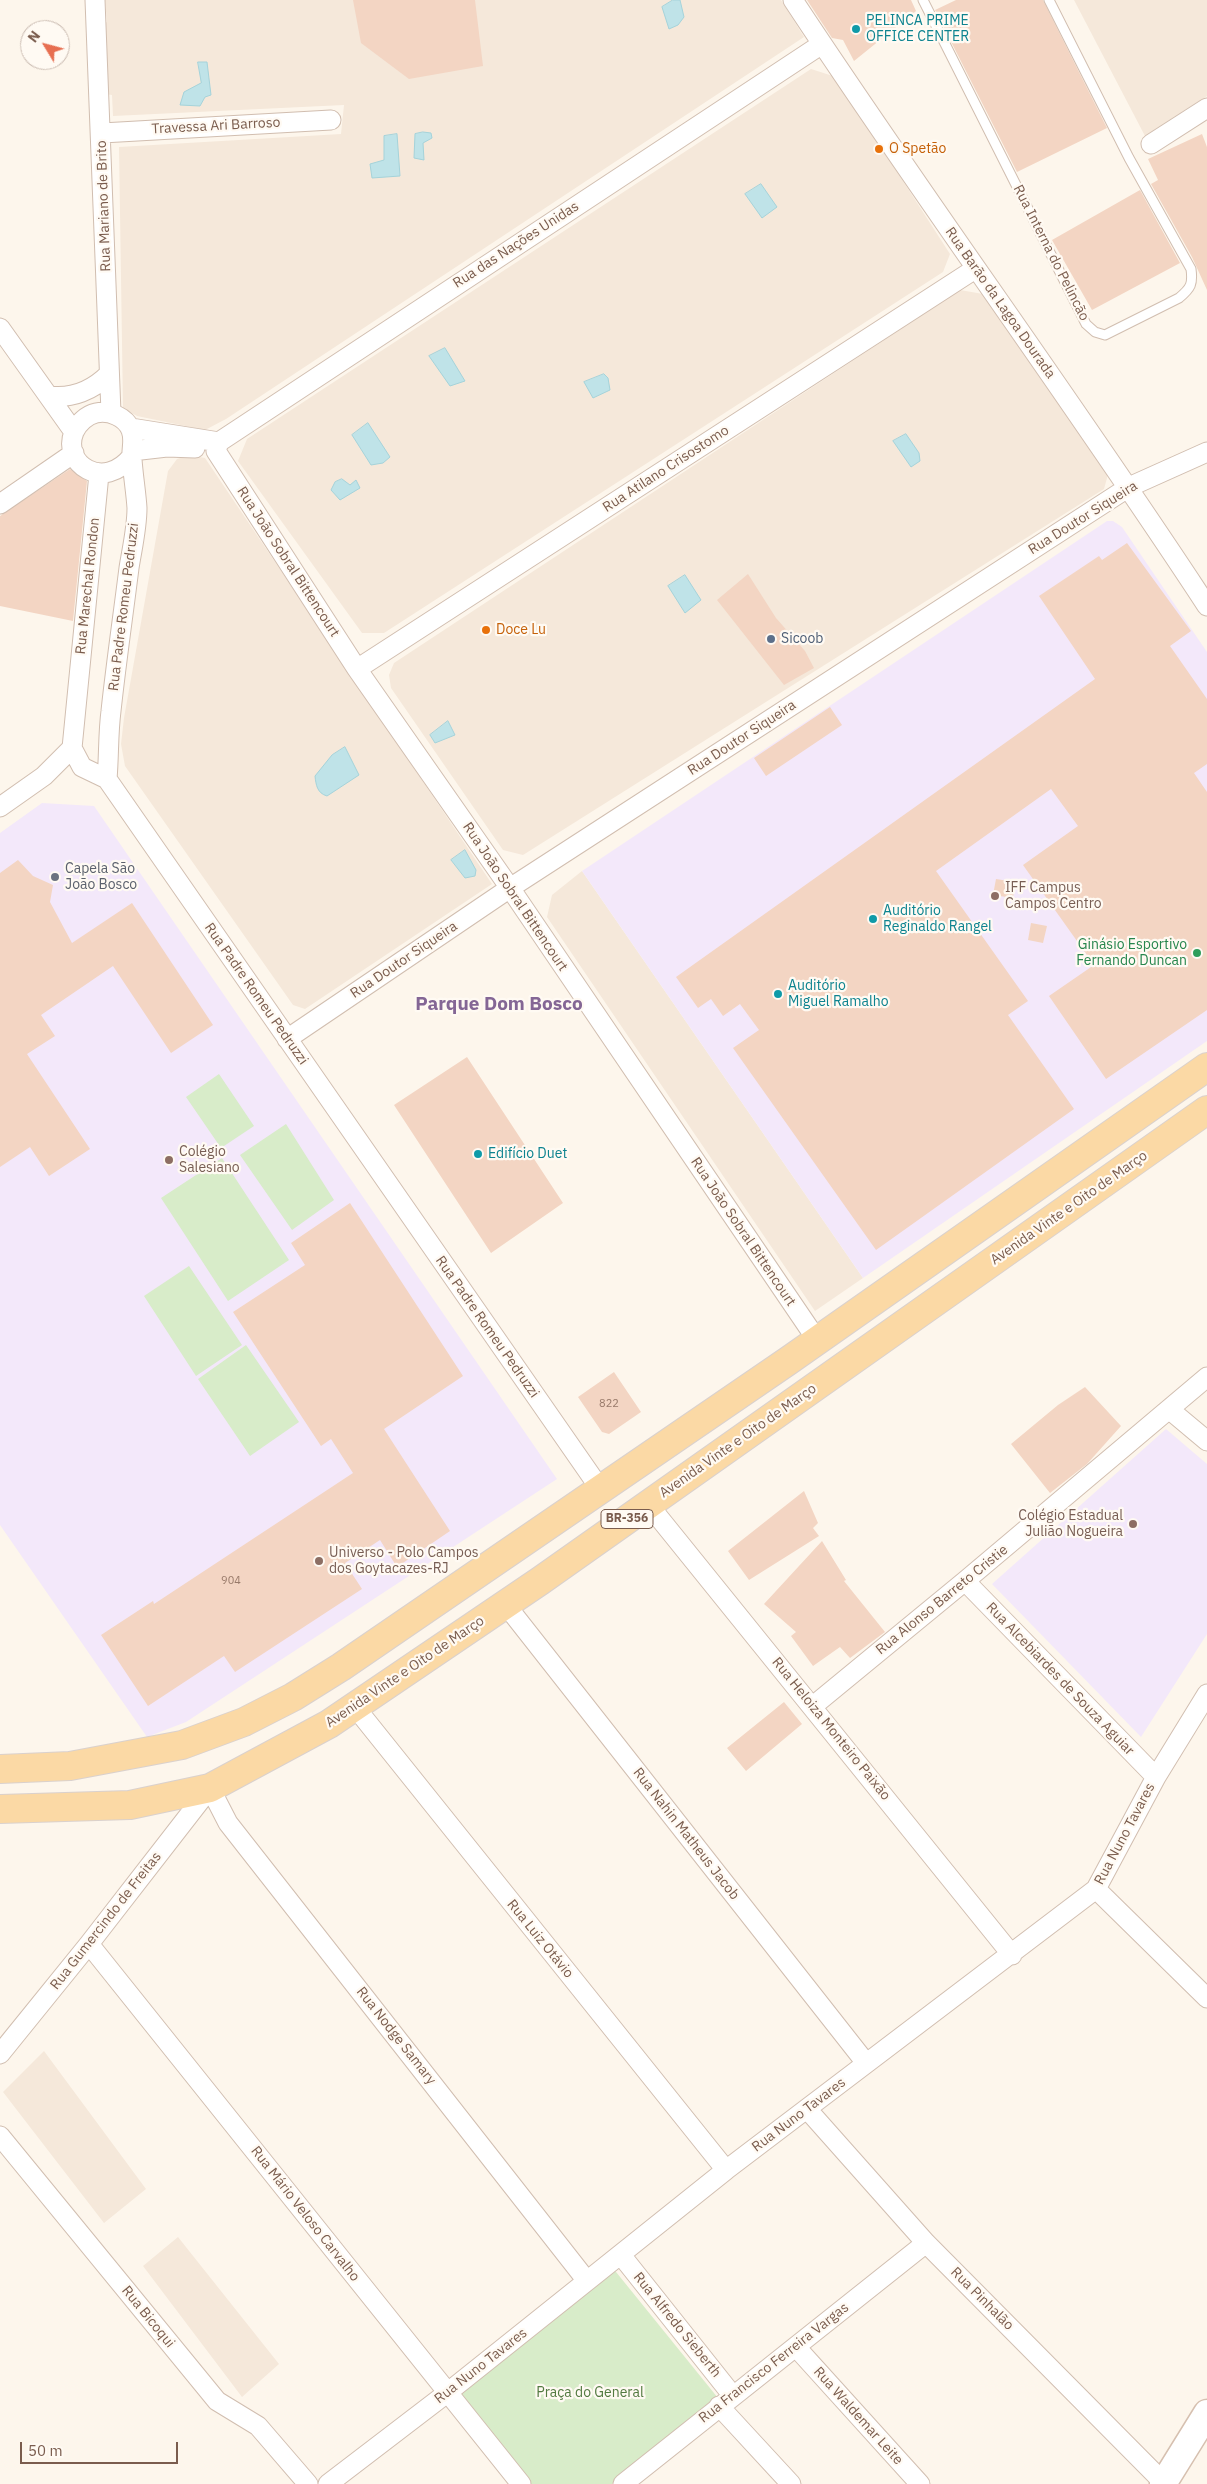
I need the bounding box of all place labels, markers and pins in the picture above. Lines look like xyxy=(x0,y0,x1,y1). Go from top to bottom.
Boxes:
place label: PELINCA PRIME OFFICE CENTER xyxy=(866,13,969,46)
marker: PELINCA PRIME OFFICE CENTER xyxy=(850,23,862,35)
place label: O Spetão xyxy=(889,141,946,157)
marker: O Spetão xyxy=(873,143,885,155)
place label: Doce Lu xyxy=(496,622,546,638)
marker: Doce Lu xyxy=(480,624,492,636)
place label: Sicoob xyxy=(781,631,823,647)
marker: Sicoob xyxy=(765,633,777,645)
place label: Capela São João Bosco xyxy=(65,861,137,894)
marker: Capela São João Bosco xyxy=(49,871,61,883)
place label: IFF Campus Campos Centro xyxy=(1005,880,1102,912)
marker: IFF Campus Campos Centro xyxy=(989,890,1001,902)
place label: Auditório Reginaldo Rangel xyxy=(883,903,992,936)
marker: Auditório Reginaldo Rangel xyxy=(867,913,879,925)
place label: Ginásio Esportivo Fernando Duncan xyxy=(1076,937,1187,970)
marker: Ginásio Esportivo Fernando Duncan xyxy=(1191,947,1203,959)
place label: Auditório Miguel Ramalho xyxy=(788,978,889,1010)
marker: Auditório Miguel Ramalho xyxy=(772,988,784,1000)
place label: Colégio Salesiano xyxy=(179,1144,240,1176)
place label: Edifício Duet xyxy=(488,1146,567,1162)
marker: Edifício Duet xyxy=(472,1148,484,1160)
marker: Colégio Salesiano xyxy=(163,1154,175,1166)
place label: Colégio Estadual Julião Nogueira xyxy=(1018,1508,1123,1540)
marker: Colégio Estadual Julião Nogueira xyxy=(1127,1518,1139,1530)
place label: Universo - Polo Campos dos Goytacazes-RJ xyxy=(329,1545,479,1578)
marker: Universo - Polo Campos dos Goytacazes-RJ xyxy=(313,1555,325,1567)

